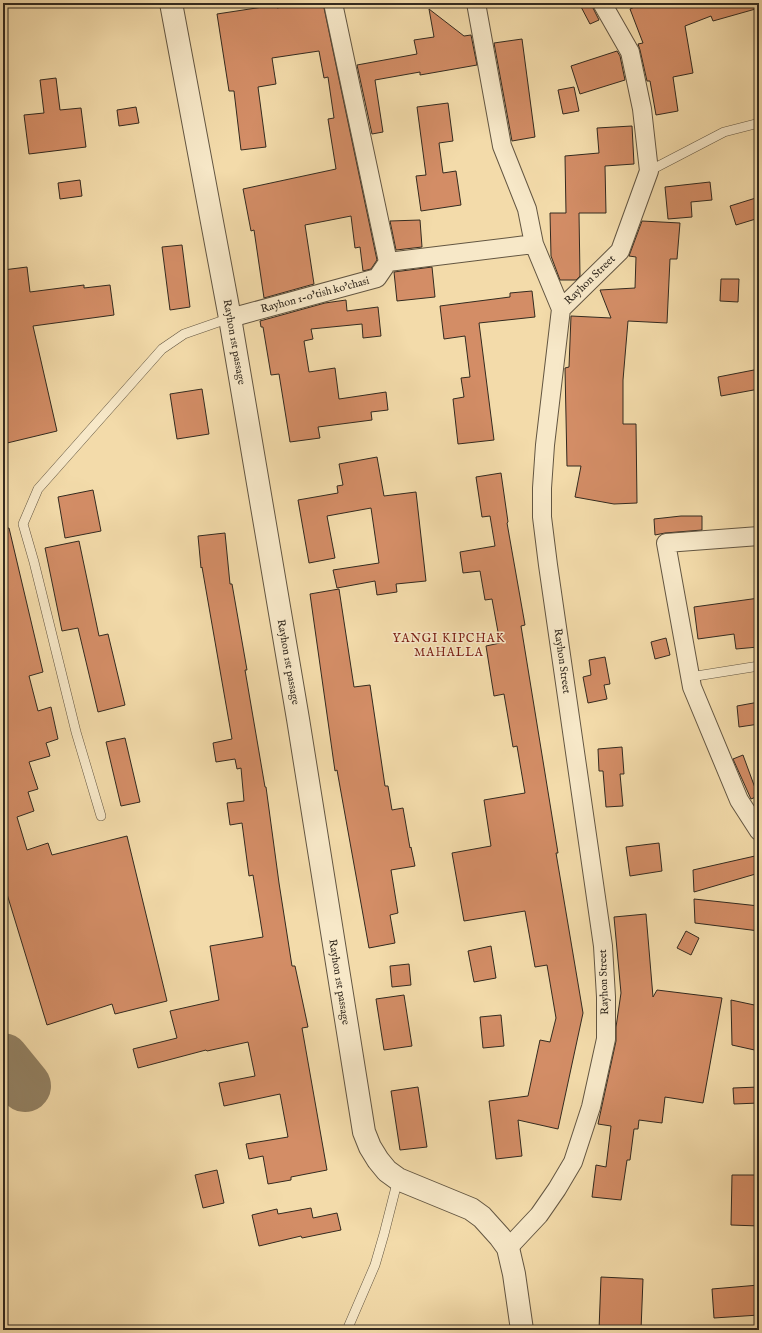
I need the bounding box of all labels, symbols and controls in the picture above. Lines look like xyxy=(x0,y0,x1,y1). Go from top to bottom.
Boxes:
street label: Rayhon Street xyxy=(562,252,619,308)
street label: Rayhon 1-o'tish ko'chasi xyxy=(259,274,371,316)
street label: Rayhon 1st passage xyxy=(220,298,248,386)
street label: Rayhon 1st passage xyxy=(274,618,302,706)
street label: Rayhon Street xyxy=(551,628,574,695)
district label: YANGI KIPCHAK MAHALLA xyxy=(393,631,506,660)
street label: Rayhon 1st passage xyxy=(325,938,353,1026)
street label: Rayhon Street xyxy=(596,949,612,1015)

